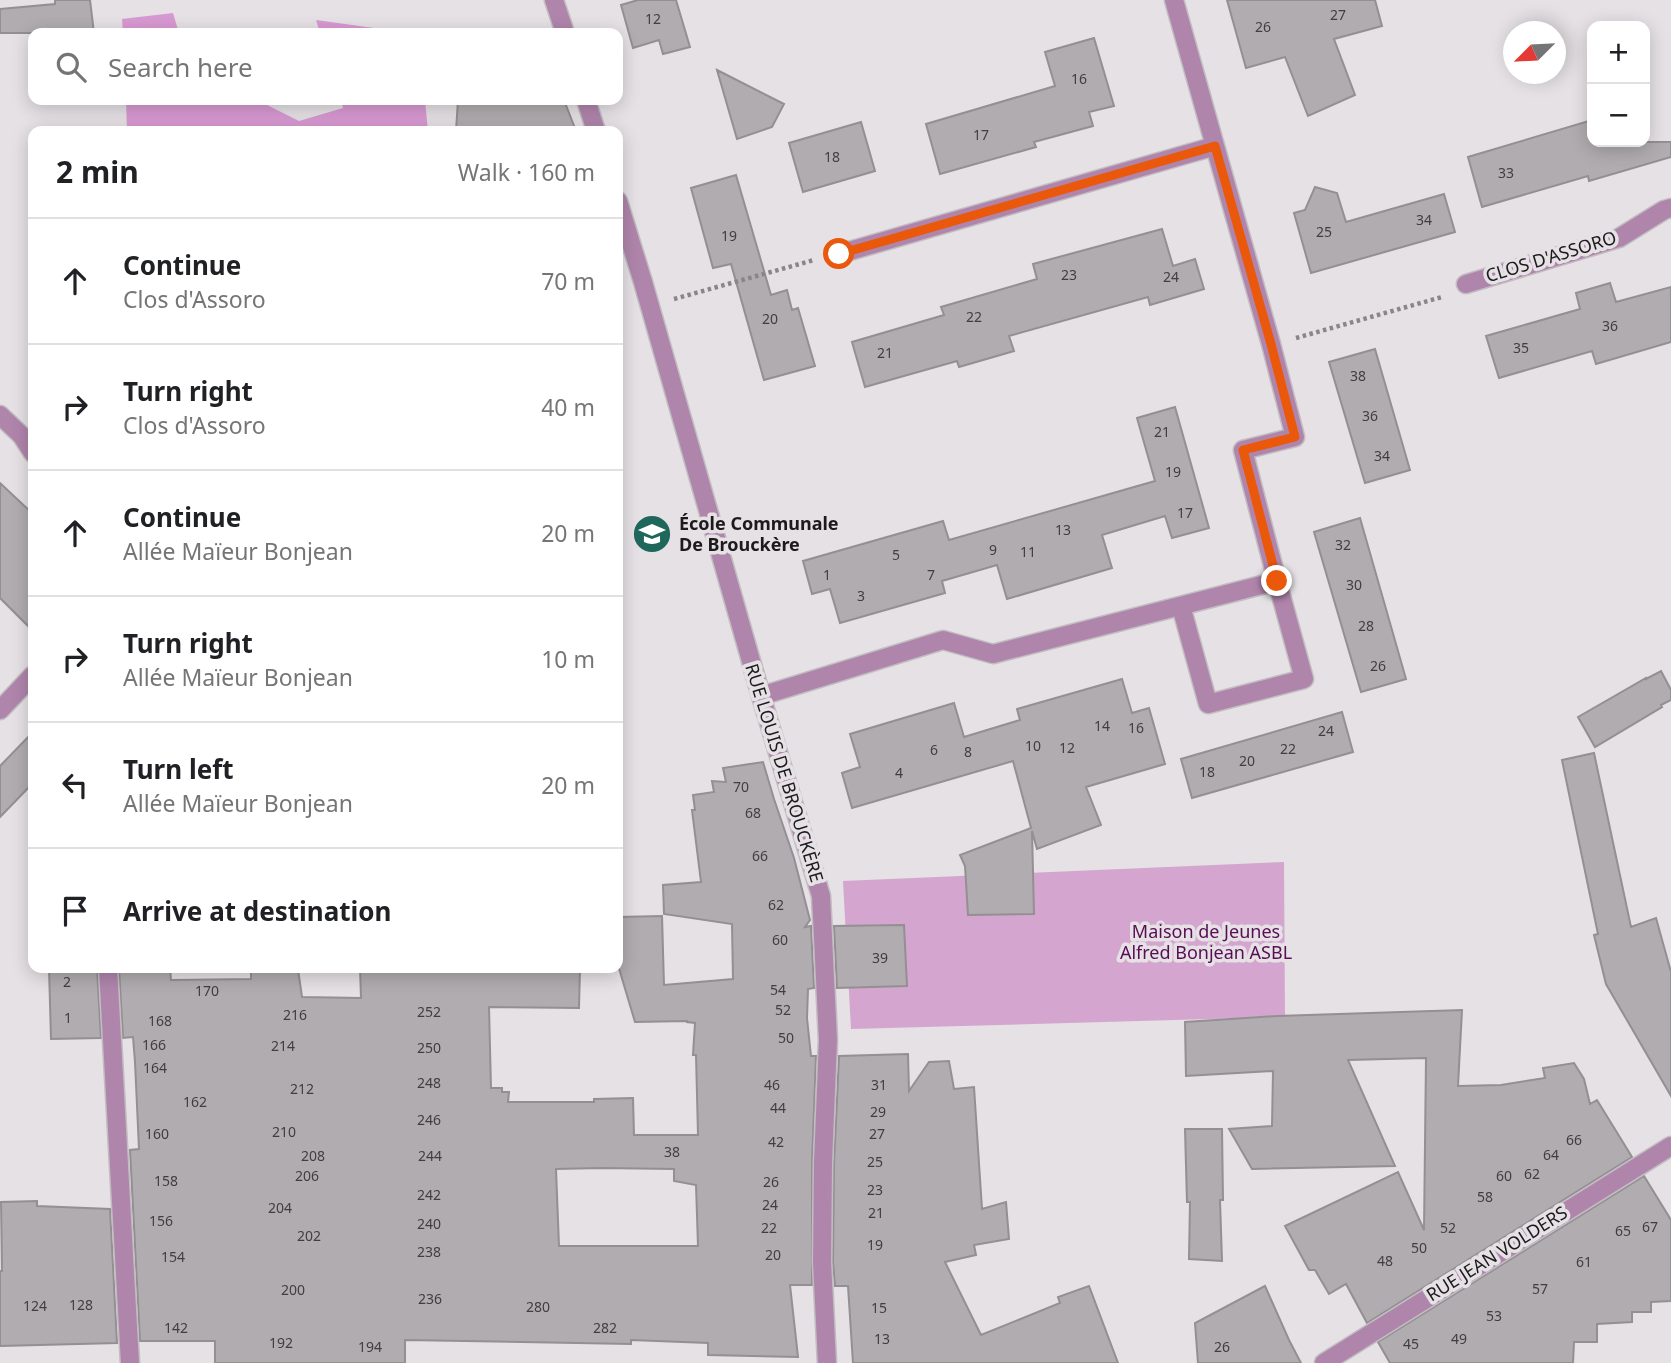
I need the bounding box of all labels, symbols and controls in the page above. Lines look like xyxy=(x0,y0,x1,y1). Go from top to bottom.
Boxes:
house number: 27 xyxy=(1330,5,1346,24)
house number: 12 xyxy=(645,9,661,28)
house number: 26 xyxy=(1255,17,1271,36)
north arrow xyxy=(1503,21,1566,84)
map controls xyxy=(1587,21,1650,147)
button: + xyxy=(1587,21,1650,84)
search box xyxy=(28,28,623,105)
icon: search xyxy=(52,48,90,86)
text: Search here xyxy=(108,49,253,85)
house number: 16 xyxy=(1071,69,1087,88)
button: − xyxy=(1587,84,1650,147)
house number: 17 xyxy=(973,125,989,144)
house number: 18 xyxy=(824,147,840,166)
text: 2 min xyxy=(56,151,139,192)
text: Walk · 160 m xyxy=(458,156,595,188)
house number: 33 xyxy=(1498,163,1514,182)
house number: 34 xyxy=(1416,210,1432,229)
house number: 25 xyxy=(1316,222,1332,241)
street label: CLOS D'ASSORO xyxy=(1482,225,1619,287)
house number: 19 xyxy=(721,226,737,245)
route start xyxy=(823,238,854,269)
text: Continue xyxy=(123,247,241,283)
icon: ahead xyxy=(56,262,94,300)
text: 70 m xyxy=(541,265,595,297)
house number: 23 xyxy=(1061,265,1077,284)
house number: 24 xyxy=(1163,267,1179,286)
text: Clos d'Assoro xyxy=(123,283,266,315)
house number: 22 xyxy=(966,307,982,326)
house number: 20 xyxy=(762,309,778,328)
house number: 36 xyxy=(1602,316,1618,335)
house number: 35 xyxy=(1513,338,1529,357)
house number: 21 xyxy=(877,343,893,362)
house number: 38 xyxy=(1350,366,1366,385)
text: Turn right xyxy=(123,373,253,409)
icon: right xyxy=(56,388,94,426)
text: 40 m xyxy=(541,391,595,423)
house number: 36 xyxy=(1362,406,1378,425)
text: Clos d'Assoro xyxy=(123,409,266,441)
house number: 21 xyxy=(1154,422,1170,441)
house number: 34 xyxy=(1374,446,1390,465)
house number: 19 xyxy=(1165,462,1181,481)
text: Continue xyxy=(123,499,241,535)
house number: 17 xyxy=(1177,503,1193,522)
place label: École Communale De Brouckère xyxy=(679,511,839,556)
school or university icon: École Communale De Brouckère xyxy=(631,513,673,555)
icon: ahead xyxy=(56,514,94,552)
text: 20 m xyxy=(541,517,595,549)
house number: 13 xyxy=(1055,520,1071,539)
text: Allée Maïeur Bonjean xyxy=(123,535,353,567)
house number: 32 xyxy=(1335,535,1351,554)
house number: 9 xyxy=(989,540,997,559)
house number: 11 xyxy=(1020,542,1036,561)
house number: 5 xyxy=(892,545,900,564)
house number: 1 xyxy=(823,565,831,584)
house number: 7 xyxy=(927,565,935,584)
route end xyxy=(1261,565,1292,596)
house number: 30 xyxy=(1346,575,1362,594)
house number: 3 xyxy=(857,586,865,605)
house number: 28 xyxy=(1358,616,1374,635)
text: Turn right xyxy=(123,625,253,661)
icon: right xyxy=(56,640,94,678)
text: 10 m xyxy=(541,643,595,675)
house number: 26 xyxy=(1370,656,1386,675)
street label: RUE LOUIS DE BROUCKÈRE xyxy=(740,660,830,885)
text: Allée Maïeur Bonjean xyxy=(123,661,353,693)
house number: 14 xyxy=(1094,716,1110,735)
house number: 16 xyxy=(1128,718,1144,737)
house number: 24 xyxy=(1318,721,1334,740)
house number: 10 xyxy=(1025,736,1041,755)
house number: 12 xyxy=(1059,738,1075,757)
house number: 22 xyxy=(1280,739,1296,758)
house number: 6 xyxy=(930,740,938,759)
house number: 8 xyxy=(964,742,972,761)
text: Turn left xyxy=(123,751,234,787)
house number: 20 xyxy=(1239,751,1255,770)
house number: 18 xyxy=(1199,762,1215,781)
house number: 4 xyxy=(895,763,903,782)
icon: left xyxy=(56,766,94,804)
text: 20 m xyxy=(541,769,595,801)
house number: 70 xyxy=(733,777,749,796)
text: Allée Maïeur Bonjean xyxy=(123,787,353,819)
house number: 68 xyxy=(745,803,761,822)
house number: 66 xyxy=(752,846,768,865)
icon: arrive xyxy=(56,892,94,930)
text: Arrive at destination xyxy=(123,893,392,929)
house number: 62 xyxy=(768,895,784,914)
park label: Maison de Jeunes Alfred Bonjean ASBL xyxy=(1120,919,1292,964)
house number: 60 xyxy=(772,930,788,949)
house number: 39 xyxy=(872,948,888,967)
house number: 2 xyxy=(63,972,71,991)
house number: 54 xyxy=(770,980,786,999)
house number: 170 xyxy=(195,981,219,1000)
house number: 52 xyxy=(775,1000,791,1019)
house number: 252 xyxy=(417,1002,441,1021)
house number: 216 xyxy=(283,1005,307,1024)
house number: 1 xyxy=(64,1008,72,1027)
house number: 168 xyxy=(148,1011,172,1030)
house number: 50 xyxy=(778,1028,794,1047)
house number: 166 xyxy=(142,1035,166,1054)
house number: 214 xyxy=(271,1036,295,1055)
house number: 250 xyxy=(417,1038,441,1057)
house number: 164 xyxy=(143,1058,167,1077)
house number: 248 xyxy=(417,1073,441,1092)
house number: 46 xyxy=(764,1075,780,1094)
house number: 31 xyxy=(871,1075,887,1094)
house number: 212 xyxy=(290,1079,314,1098)
house number: 162 xyxy=(183,1092,207,1111)
house number: 44 xyxy=(770,1098,786,1117)
house number: 29 xyxy=(870,1102,886,1121)
house number: 246 xyxy=(417,1110,441,1129)
house number: 210 xyxy=(272,1122,296,1141)
house number: 160 xyxy=(145,1124,169,1143)
house number: 27 xyxy=(869,1124,885,1143)
house number: 66 xyxy=(1566,1130,1582,1149)
house number: 42 xyxy=(768,1132,784,1151)
house number: 38 xyxy=(664,1142,680,1161)
house number: 64 xyxy=(1543,1145,1559,1164)
house number: 208 xyxy=(301,1146,325,1165)
house number: 244 xyxy=(418,1146,442,1165)
house number: 25 xyxy=(867,1152,883,1171)
house number: 62 xyxy=(1524,1164,1540,1183)
house number: 206 xyxy=(295,1166,319,1185)
house number: 60 xyxy=(1496,1166,1512,1185)
house number: 158 xyxy=(154,1171,178,1190)
house number: 26 xyxy=(763,1172,779,1191)
house number: 23 xyxy=(867,1180,883,1199)
house number: 242 xyxy=(417,1185,441,1204)
house number: 58 xyxy=(1477,1187,1493,1206)
house number: 24 xyxy=(762,1195,778,1214)
house number: 204 xyxy=(268,1198,292,1217)
street label: RUE JEAN VOLDERS xyxy=(1421,1200,1572,1306)
house number: 21 xyxy=(868,1203,884,1222)
house number: 156 xyxy=(149,1211,173,1230)
house number: 240 xyxy=(417,1214,441,1233)
house number: 67 xyxy=(1642,1217,1658,1236)
house number: 22 xyxy=(761,1218,777,1237)
house number: 52 xyxy=(1440,1218,1456,1237)
house number: 65 xyxy=(1615,1221,1631,1240)
house number: 202 xyxy=(297,1226,321,1245)
house number: 19 xyxy=(867,1235,883,1254)
house number: 50 xyxy=(1411,1238,1427,1257)
house number: 238 xyxy=(417,1242,441,1261)
house number: 20 xyxy=(765,1245,781,1264)
house number: 154 xyxy=(161,1247,185,1266)
house number: 48 xyxy=(1377,1251,1393,1270)
house number: 61 xyxy=(1576,1252,1592,1271)
house number: 57 xyxy=(1532,1279,1548,1298)
house number: 200 xyxy=(281,1280,305,1299)
house number: 236 xyxy=(418,1289,442,1308)
house number: 128 xyxy=(69,1295,93,1314)
house number: 124 xyxy=(23,1296,47,1315)
house number: 280 xyxy=(526,1297,550,1316)
house number: 15 xyxy=(871,1298,887,1317)
house number: 53 xyxy=(1486,1306,1502,1325)
house number: 142 xyxy=(164,1318,188,1337)
house number: 282 xyxy=(593,1318,617,1337)
house number: 13 xyxy=(874,1329,890,1348)
house number: 49 xyxy=(1451,1329,1467,1348)
house number: 192 xyxy=(269,1333,293,1352)
house number: 45 xyxy=(1403,1334,1419,1353)
house number: 194 xyxy=(358,1337,382,1356)
house number: 26 xyxy=(1214,1337,1230,1356)

